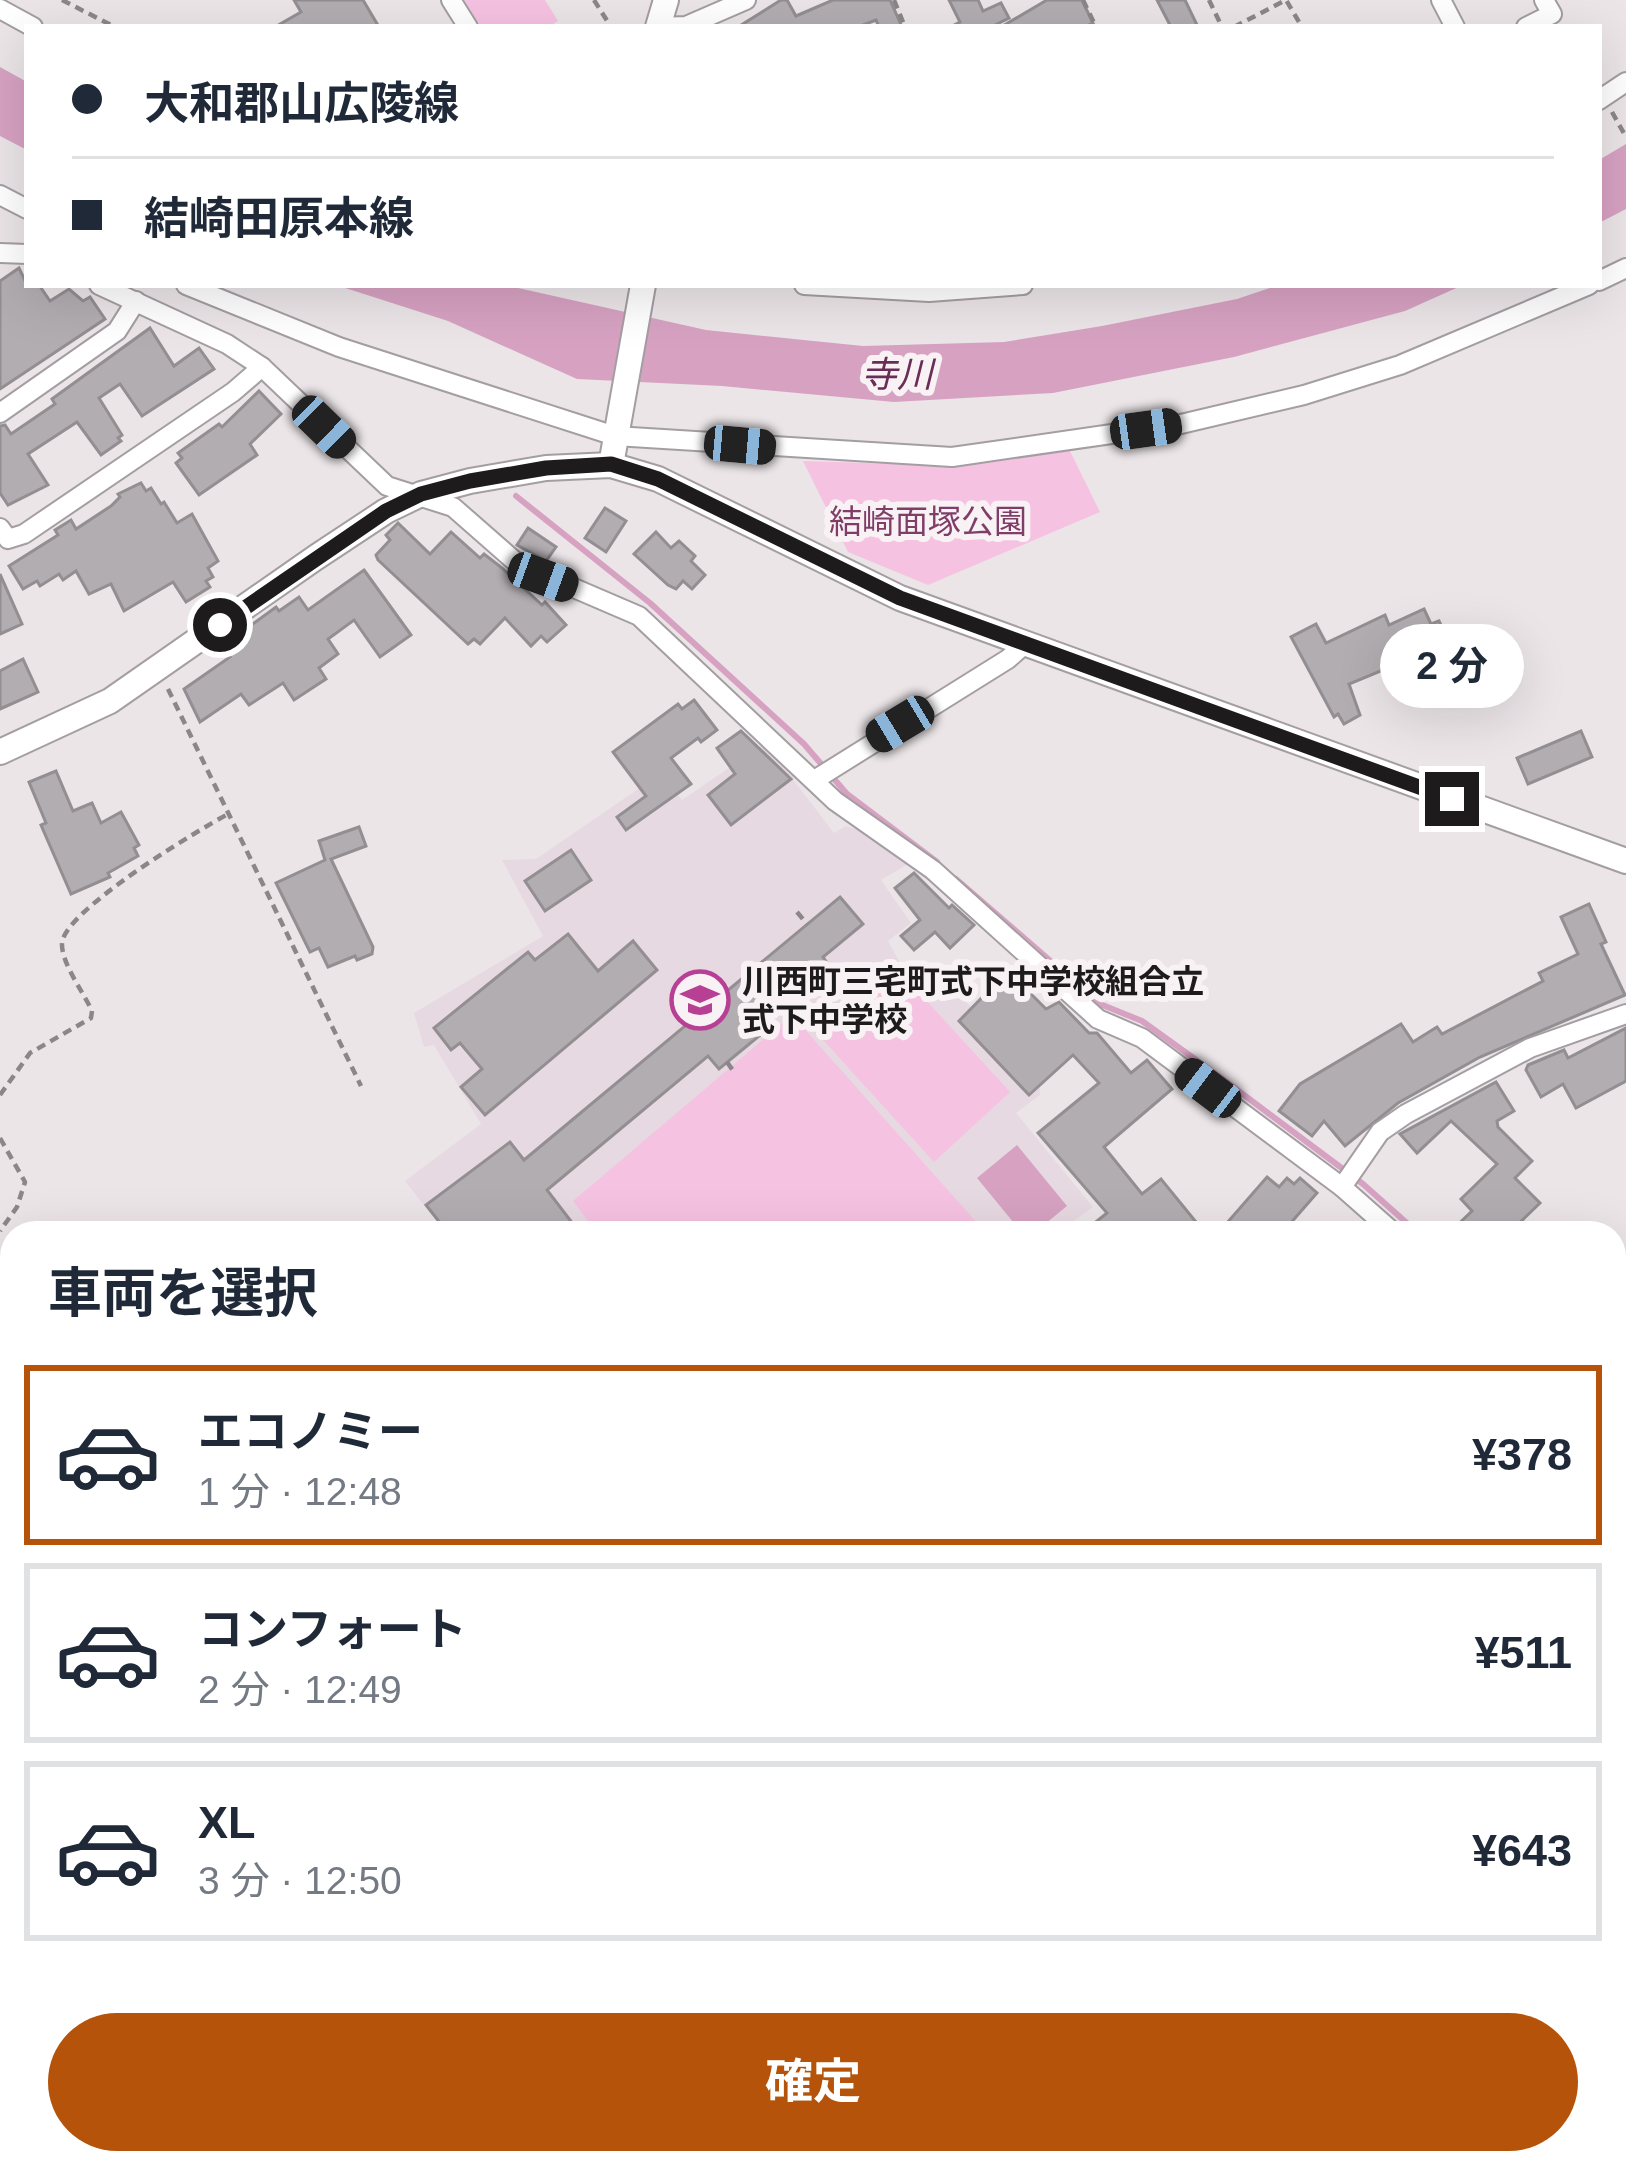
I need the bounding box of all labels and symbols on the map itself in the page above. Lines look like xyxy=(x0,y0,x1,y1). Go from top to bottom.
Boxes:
water label: 寺川 xyxy=(861,354,937,395)
car xyxy=(286,389,362,465)
car xyxy=(1108,406,1184,452)
car xyxy=(703,424,777,466)
park label: 結崎面塚公園 xyxy=(829,503,1027,540)
car xyxy=(503,548,583,606)
route start xyxy=(193,598,247,652)
callout: 2 分 xyxy=(1380,625,1524,709)
car xyxy=(860,690,940,758)
route end xyxy=(1425,772,1479,826)
place label: 川西町三宅町式下中学校組合立 式下中学校 xyxy=(742,963,1204,1038)
school or university icon: 川西町三宅町式下中学校組合立 式下中学校 xyxy=(669,969,731,1031)
car xyxy=(1168,1052,1248,1124)

